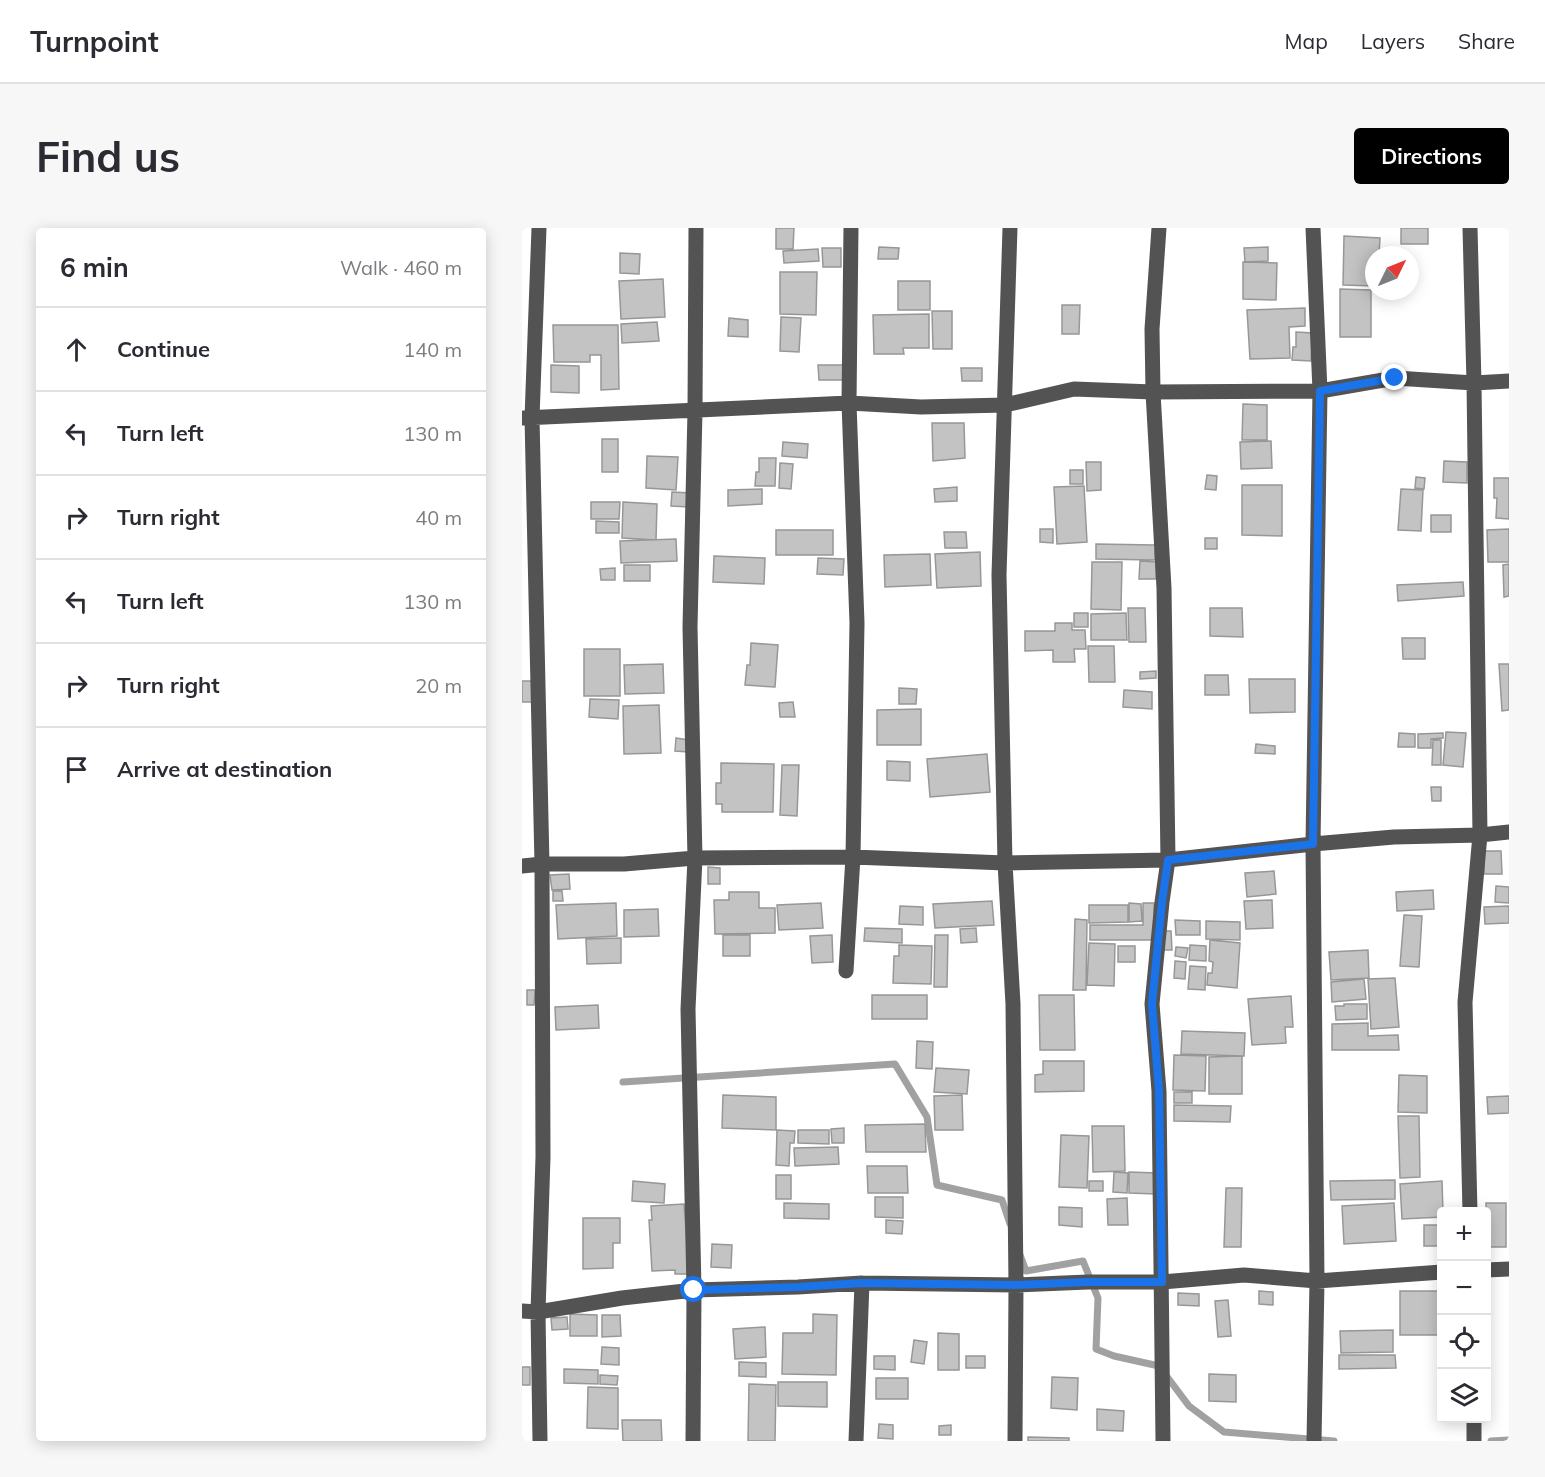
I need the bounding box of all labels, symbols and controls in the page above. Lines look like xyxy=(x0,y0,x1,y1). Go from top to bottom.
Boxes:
text: Turnpoint xyxy=(30,24,159,59)
text: Map xyxy=(1285,28,1328,54)
text: Layers xyxy=(1361,28,1425,54)
text: Share xyxy=(1458,28,1515,54)
button: Directions xyxy=(1354,128,1509,184)
text: Find us xyxy=(36,130,180,183)
north arrow xyxy=(1365,246,1419,300)
text: 6 min xyxy=(60,251,129,284)
text: Walk · 460 m xyxy=(340,255,462,280)
icon: ahead xyxy=(60,333,93,366)
text: Continue xyxy=(117,335,210,363)
text: 140 m xyxy=(403,337,462,362)
route end xyxy=(1381,364,1407,390)
icon: left xyxy=(60,417,93,450)
text: Turn left xyxy=(117,419,204,447)
text: 130 m xyxy=(403,421,462,446)
icon: right xyxy=(60,501,93,534)
text: Turn right xyxy=(117,503,220,531)
text: 40 m xyxy=(415,505,462,530)
icon: left xyxy=(60,585,93,618)
text: Turn left xyxy=(117,587,204,615)
text: 130 m xyxy=(403,589,462,614)
icon: right xyxy=(60,669,93,702)
text: Turn right xyxy=(117,671,220,699)
text: 20 m xyxy=(415,673,462,698)
icon: arrive xyxy=(60,753,93,786)
text: Arrive at destination xyxy=(117,755,332,783)
map controls xyxy=(1437,1207,1491,1423)
button: + xyxy=(1437,1207,1491,1261)
button: − xyxy=(1437,1261,1491,1315)
route start xyxy=(680,1276,706,1302)
button: locate xyxy=(1437,1315,1491,1369)
button: layers xyxy=(1437,1369,1491,1423)

